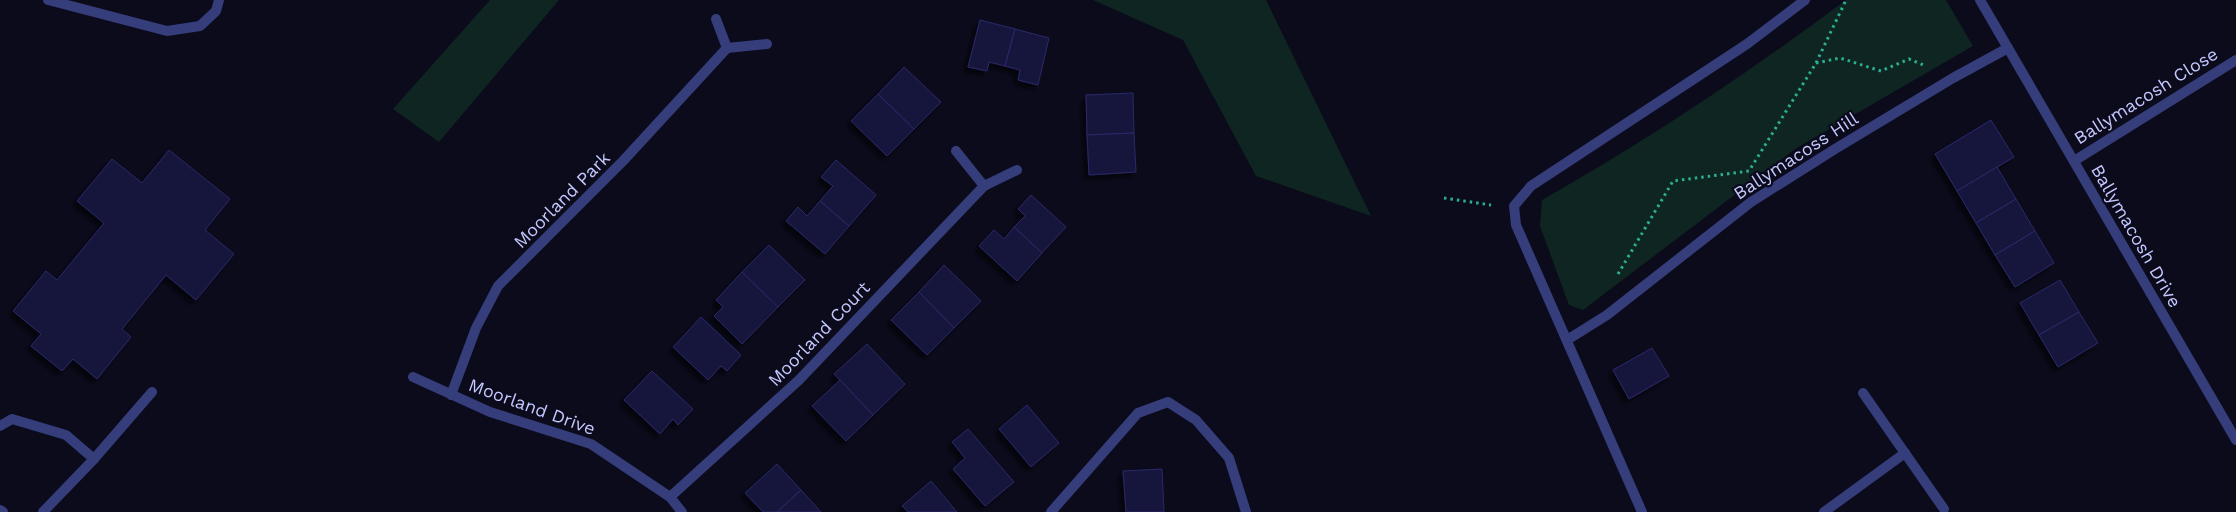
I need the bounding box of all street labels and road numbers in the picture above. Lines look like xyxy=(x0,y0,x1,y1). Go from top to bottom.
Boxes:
street label: Ballymacosh Close xyxy=(2070,43,2221,148)
street label: Ballymacoss Hill xyxy=(1730,107,1862,204)
street label: Moorland Park xyxy=(509,147,614,252)
street label: Ballymacosh Drive xyxy=(2087,161,2186,311)
street label: Moorland Court xyxy=(763,277,874,390)
street label: Moorland Drive xyxy=(466,374,598,439)

